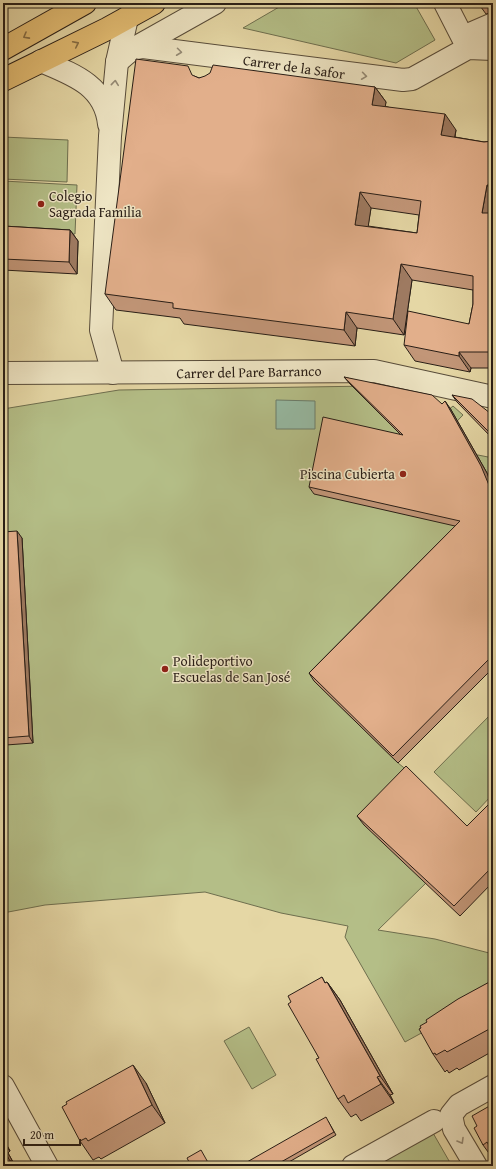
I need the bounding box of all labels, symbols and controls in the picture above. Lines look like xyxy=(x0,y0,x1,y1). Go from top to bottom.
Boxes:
one-way arrow xyxy=(23,31,30,38)
one-way arrow xyxy=(71,41,79,49)
one-way arrow xyxy=(176,47,182,56)
street label: Carrer de la Safor xyxy=(242,50,346,84)
one-way arrow xyxy=(361,72,367,81)
one-way arrow xyxy=(111,80,120,86)
place label: Colegio Sagrada Familia xyxy=(49,186,142,222)
marker: Colegio Sagrada Familia xyxy=(36,199,46,209)
street label: Carrer del Pare Barranco xyxy=(176,361,322,383)
place label: Piscina Cubierta xyxy=(300,464,395,484)
marker: Piscina Cubierta xyxy=(398,469,408,479)
place label: Polideportivo Escuelas de San José xyxy=(173,651,291,687)
marker: Polideportivo Escuelas de San José xyxy=(160,664,170,674)
scale bar xyxy=(24,1121,80,1147)
text: 20 m xyxy=(30,1126,54,1143)
one-way arrow xyxy=(457,1137,464,1144)

